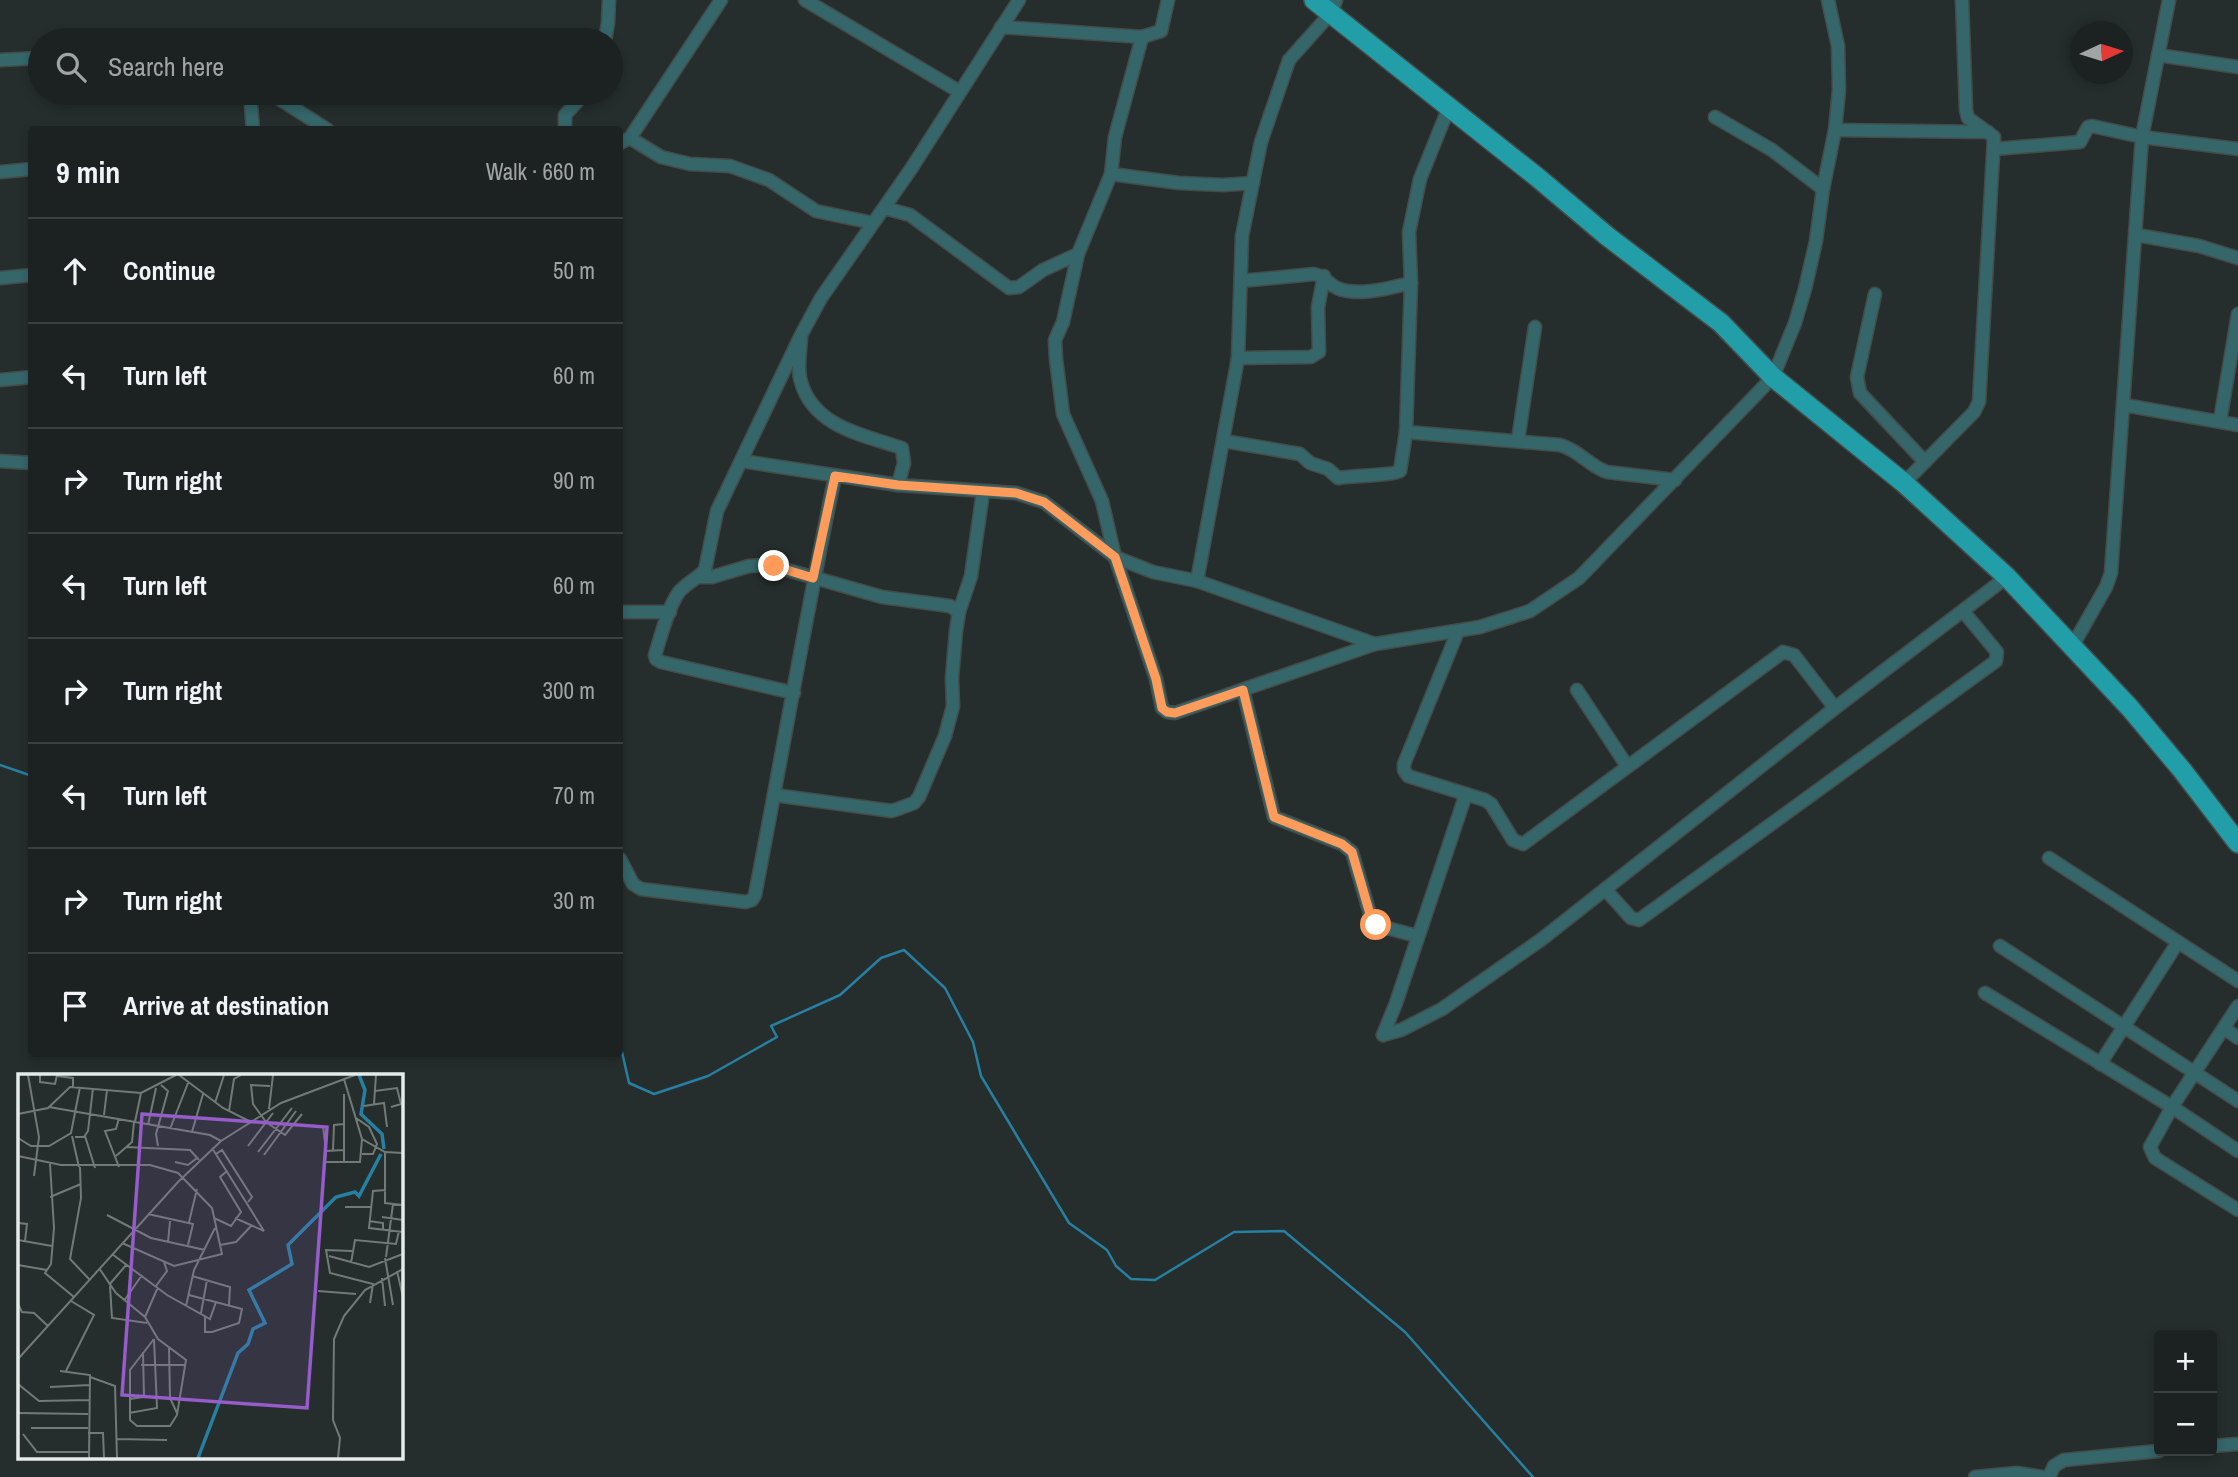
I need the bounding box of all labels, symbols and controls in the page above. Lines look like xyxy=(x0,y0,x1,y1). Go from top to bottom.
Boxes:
north arrow xyxy=(2070,21,2133,84)
search box xyxy=(28,28,623,105)
icon: search xyxy=(52,48,90,86)
text: Search here xyxy=(108,49,224,84)
text: 9 min xyxy=(56,152,120,192)
text: Walk · 660 m xyxy=(486,156,595,187)
icon: ahead xyxy=(56,252,94,290)
text: Continue xyxy=(123,253,215,288)
text: 50 m xyxy=(553,255,595,286)
icon: left xyxy=(56,357,94,395)
text: Turn left xyxy=(123,358,207,393)
text: 60 m xyxy=(553,360,595,391)
icon: right xyxy=(56,462,94,500)
text: Turn right xyxy=(123,463,222,498)
text: 90 m xyxy=(553,465,595,496)
route end xyxy=(758,550,789,581)
icon: left xyxy=(56,567,94,605)
text: Turn left xyxy=(123,568,207,603)
text: 60 m xyxy=(553,570,595,601)
icon: right xyxy=(56,672,94,710)
text: Turn right xyxy=(123,673,222,708)
text: 300 m xyxy=(543,675,595,706)
icon: left xyxy=(56,777,94,815)
text: Turn left xyxy=(123,778,207,813)
text: 70 m xyxy=(553,780,595,811)
icon: right xyxy=(56,882,94,920)
text: Turn right xyxy=(123,883,222,918)
text: 30 m xyxy=(553,885,595,916)
route start xyxy=(1360,909,1391,940)
icon: arrive xyxy=(56,987,94,1025)
text: Arrive at destination xyxy=(123,988,329,1023)
inset map xyxy=(18,1074,402,1460)
map controls xyxy=(2154,1330,2217,1456)
button: + xyxy=(2154,1330,2217,1393)
button: − xyxy=(2154,1393,2217,1456)

